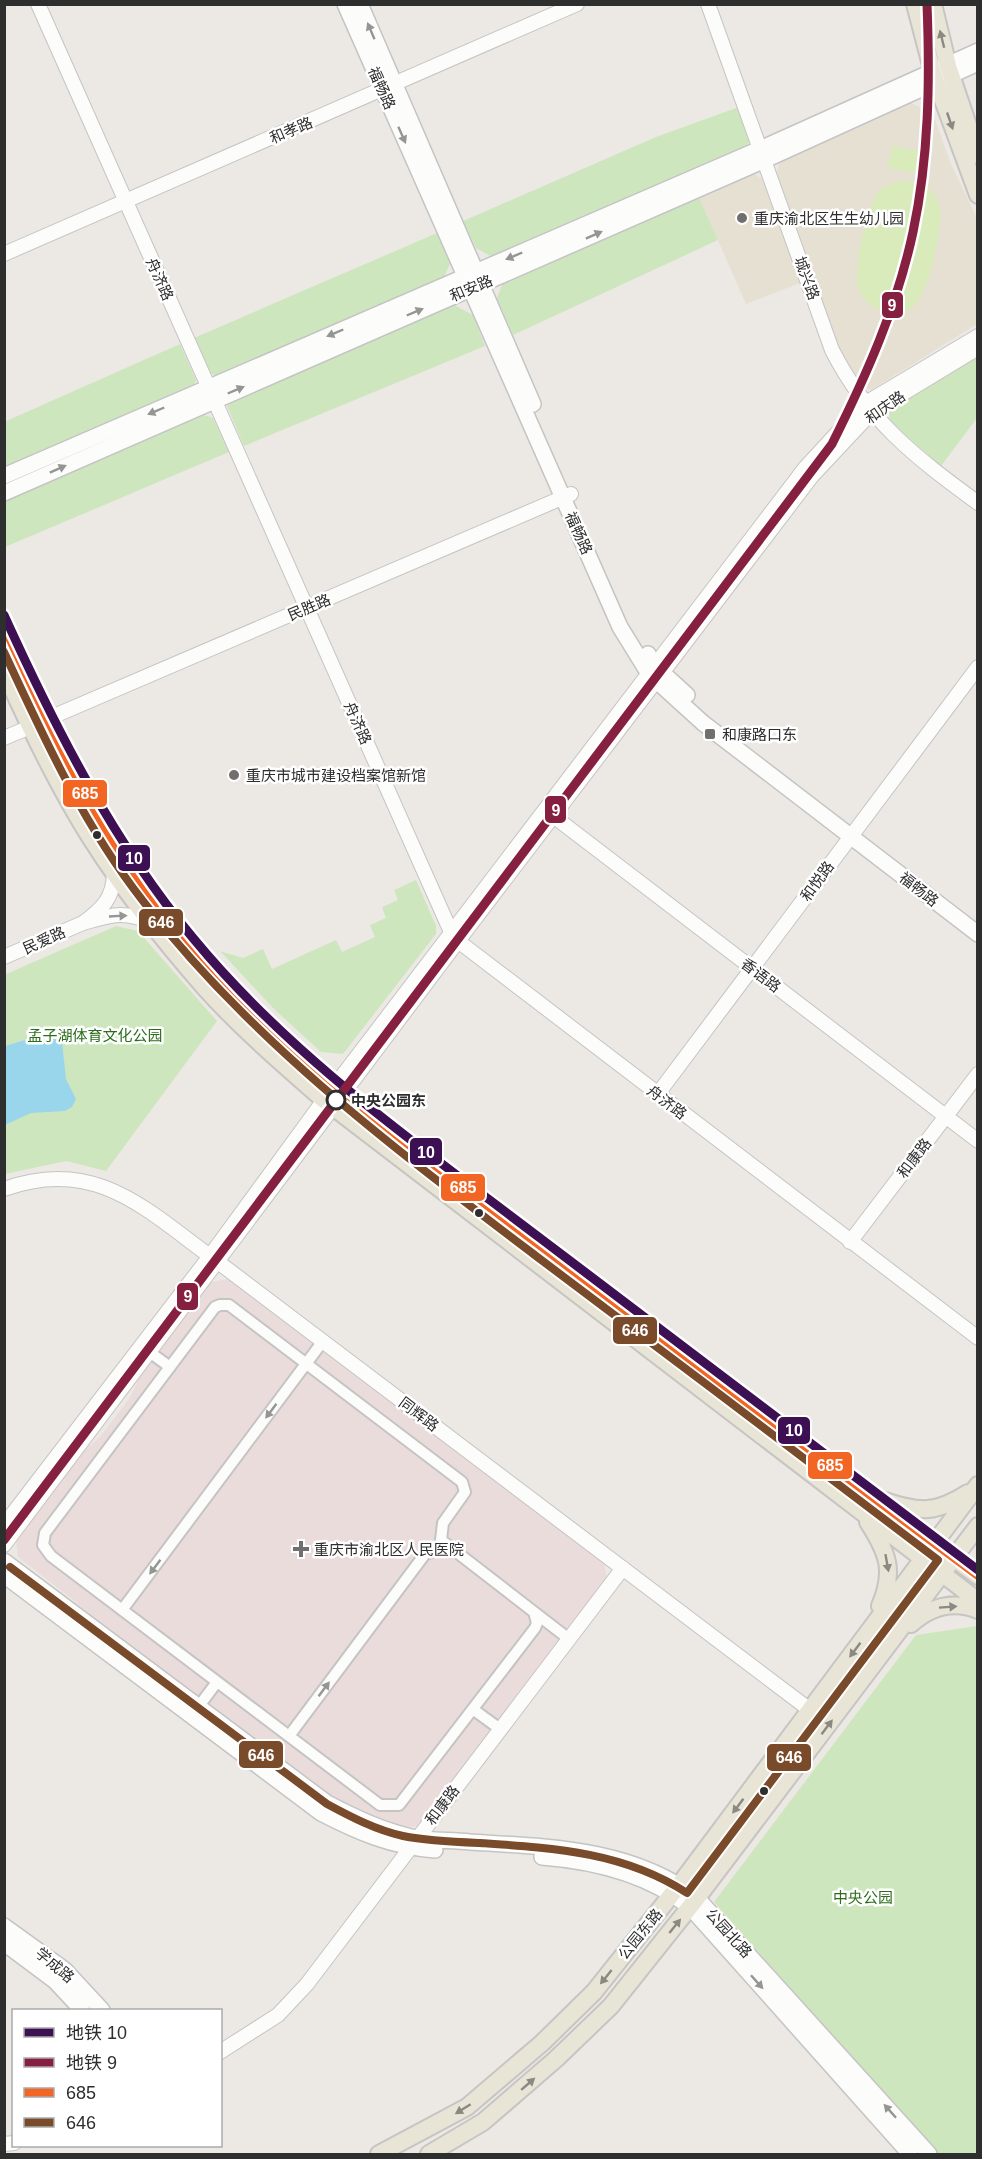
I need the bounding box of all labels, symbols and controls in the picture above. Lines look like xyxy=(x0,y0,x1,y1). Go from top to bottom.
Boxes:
one-way arrow xyxy=(366,21,376,39)
one-way arrow xyxy=(936,30,946,48)
street label: 福畅路 xyxy=(365,64,399,112)
one-way arrow xyxy=(945,112,955,130)
street label: 和孝路 xyxy=(267,113,315,147)
one-way arrow xyxy=(398,126,408,144)
place label: 重庆渝北区生生幼儿园 xyxy=(754,210,904,227)
marker: 重庆渝北区生生幼儿园 xyxy=(735,211,749,225)
one-way arrow xyxy=(585,229,603,239)
one-way arrow xyxy=(505,252,523,261)
street label: 城兴路 xyxy=(791,254,823,302)
street label: 舟济路 xyxy=(143,255,177,303)
street label: 和安路 xyxy=(447,271,495,305)
line badge: 9 xyxy=(881,291,904,319)
text: 9 xyxy=(888,297,897,314)
one-way arrow xyxy=(407,307,425,317)
one-way arrow xyxy=(326,329,344,338)
one-way arrow xyxy=(228,385,246,395)
street label: 和庆路 xyxy=(862,387,908,427)
one-way arrow xyxy=(147,407,165,416)
one-way arrow xyxy=(49,464,67,473)
street label: 福畅路 xyxy=(562,509,596,557)
street label: 民胜路 xyxy=(285,590,333,624)
street label: 舟济路 xyxy=(341,699,375,747)
place label: 和康路口东 xyxy=(722,726,797,743)
marker: 和康路口东 xyxy=(703,727,717,741)
place label: 重庆市城市建设档案馆新馆 xyxy=(246,767,426,784)
marker: 重庆市城市建设档案馆新馆 xyxy=(227,768,241,782)
line badge: 685 xyxy=(62,779,108,808)
text: 685 xyxy=(72,785,98,802)
line badge: 9 xyxy=(544,795,567,824)
text: 9 xyxy=(552,802,561,819)
unlabelled marker xyxy=(91,829,103,841)
line badge: 10 xyxy=(117,844,151,872)
text: 10 xyxy=(125,850,143,867)
street label: 和悦路 xyxy=(797,858,837,904)
street label: 福畅路 xyxy=(896,868,942,910)
line badge: 646 xyxy=(138,908,184,937)
one-way arrow xyxy=(109,911,128,920)
text: 646 xyxy=(148,914,174,931)
street label: 民爱路 xyxy=(20,923,68,957)
street label: 香语路 xyxy=(738,955,784,995)
park label: 孟子湖体育文化公园 xyxy=(27,1027,163,1044)
street label: 舟济路 xyxy=(644,1082,690,1122)
marker: 中央公园东 xyxy=(326,1090,346,1110)
place label: 中央公园东 xyxy=(351,1092,426,1109)
street label: 和康路 xyxy=(894,1135,934,1181)
line badge: 10 xyxy=(409,1137,443,1166)
text: 10 xyxy=(417,1144,435,1161)
line badge: 685 xyxy=(440,1173,486,1202)
text: 685 xyxy=(450,1179,476,1196)
unlabelled marker xyxy=(473,1207,485,1219)
line badge: 9 xyxy=(176,1282,199,1311)
text: 9 xyxy=(184,1288,193,1305)
line badge: 646 xyxy=(612,1316,658,1345)
text: 646 xyxy=(622,1322,648,1339)
street label: 同辉路 xyxy=(396,1394,442,1434)
one-way arrow xyxy=(266,1403,278,1418)
line badge: 10 xyxy=(777,1416,811,1445)
text: 10 xyxy=(785,1422,803,1439)
line badge: 685 xyxy=(807,1451,853,1480)
text: 685 xyxy=(817,1457,843,1474)
marker: 重庆市渝北区人民医院 xyxy=(292,1540,310,1558)
place label: 重庆市渝北区人民医院 xyxy=(314,1541,464,1558)
one-way arrow xyxy=(883,1553,892,1572)
one-way arrow xyxy=(148,1559,161,1575)
one-way arrow xyxy=(938,1602,957,1612)
one-way arrow xyxy=(849,1641,861,1657)
one-way arrow xyxy=(318,1682,330,1698)
one-way arrow xyxy=(820,1719,833,1735)
line badge: 646 xyxy=(238,1740,284,1769)
line badge: 646 xyxy=(766,1743,812,1772)
text: 646 xyxy=(248,1747,274,1764)
text: 646 xyxy=(776,1749,802,1766)
street label: 和康路 xyxy=(422,1782,462,1828)
unlabelled marker xyxy=(758,1785,770,1797)
one-way arrow xyxy=(733,1799,745,1814)
park label: 中央公园 xyxy=(833,1889,893,1906)
street label: 公园东路 xyxy=(615,1905,665,1963)
street label: 公园北路 xyxy=(703,1905,755,1961)
one-way arrow xyxy=(668,1919,680,1934)
street label: 学成路 xyxy=(32,1944,78,1986)
one-way arrow xyxy=(599,1969,612,1985)
one-way arrow xyxy=(750,1975,764,1990)
legend xyxy=(12,2009,222,2147)
text: 地铁 10 xyxy=(66,2023,127,2043)
text: 地铁 9 xyxy=(66,2053,117,2073)
one-way arrow xyxy=(520,2078,535,2091)
text: 685 xyxy=(66,2083,96,2103)
one-way arrow xyxy=(455,2103,471,2114)
one-way arrow xyxy=(884,2104,897,2119)
text: 646 xyxy=(66,2113,96,2133)

